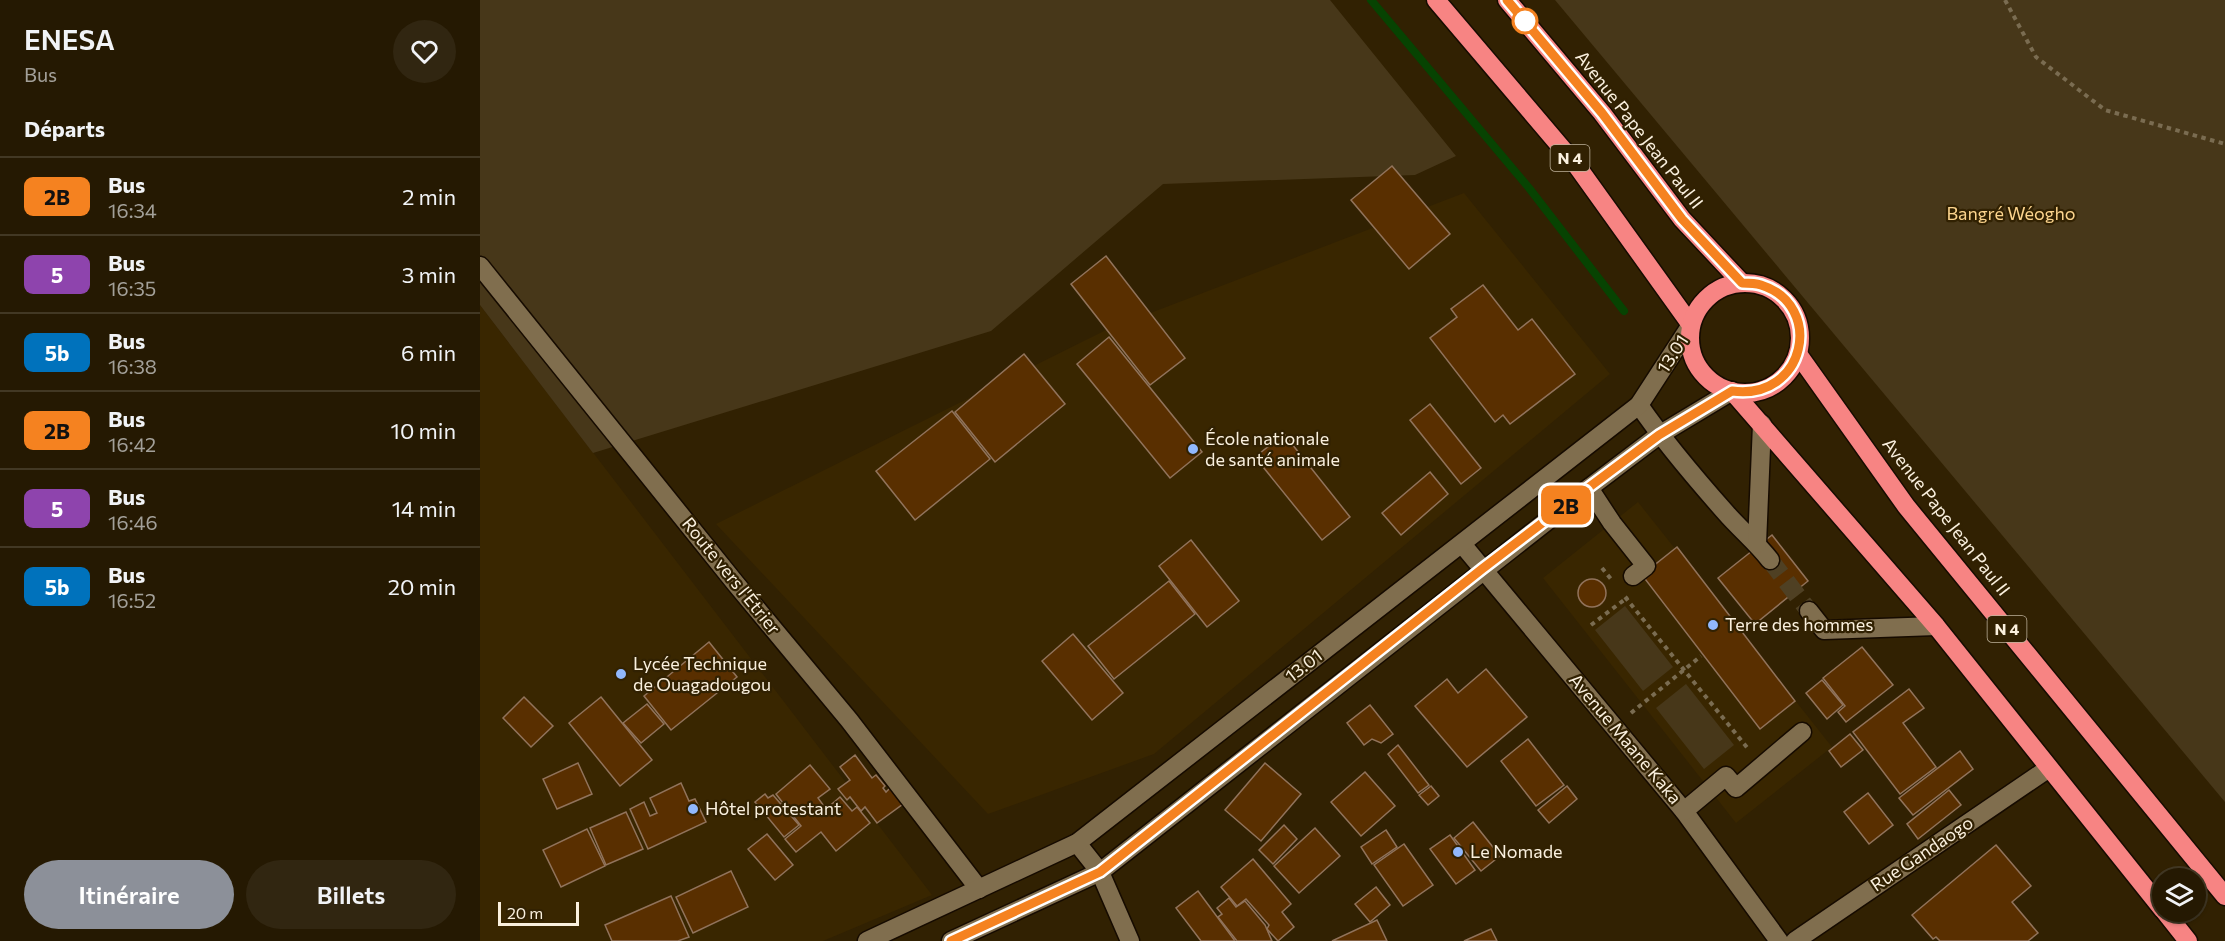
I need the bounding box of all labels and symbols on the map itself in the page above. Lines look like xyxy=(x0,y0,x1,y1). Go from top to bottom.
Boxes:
unlabelled marker xyxy=(1512,8,1538,34)
street label: Avenue Pape Jean Paul II xyxy=(1571,46,1708,213)
road number: N 4 xyxy=(1550,145,1590,171)
park label: Bangré Wéogho xyxy=(1946,202,2076,224)
street label: 13.01 xyxy=(1652,330,1693,377)
place label: École nationale de santé animale xyxy=(1205,427,1340,470)
street label: Avenue Pape Jean Paul II xyxy=(1878,433,2015,600)
marker: École nationale de santé animale xyxy=(1186,442,1200,456)
line badge: 2B xyxy=(1539,486,1593,524)
street label: Route vers l'Étrier xyxy=(678,512,786,638)
place label: Terre des hommes xyxy=(1725,613,1873,635)
road number: N 4 xyxy=(1988,616,2026,642)
marker: Terre des hommes xyxy=(1706,618,1720,632)
street label: 13.01 xyxy=(1280,644,1326,687)
place label: Lycée Technique de Ouagadougou xyxy=(633,652,771,695)
marker: Lycée Technique de Ouagadougou xyxy=(614,667,628,681)
street label: Avenue Maane Kaka xyxy=(1565,669,1687,808)
place label: Hôtel protestant xyxy=(705,797,841,819)
marker: Hôtel protestant xyxy=(686,802,700,816)
street label: Rue Gandaogo xyxy=(1866,811,1977,896)
place label: Le Nomade xyxy=(1470,840,1563,862)
marker: Le Nomade xyxy=(1451,845,1465,859)
scale bar xyxy=(498,899,579,926)

